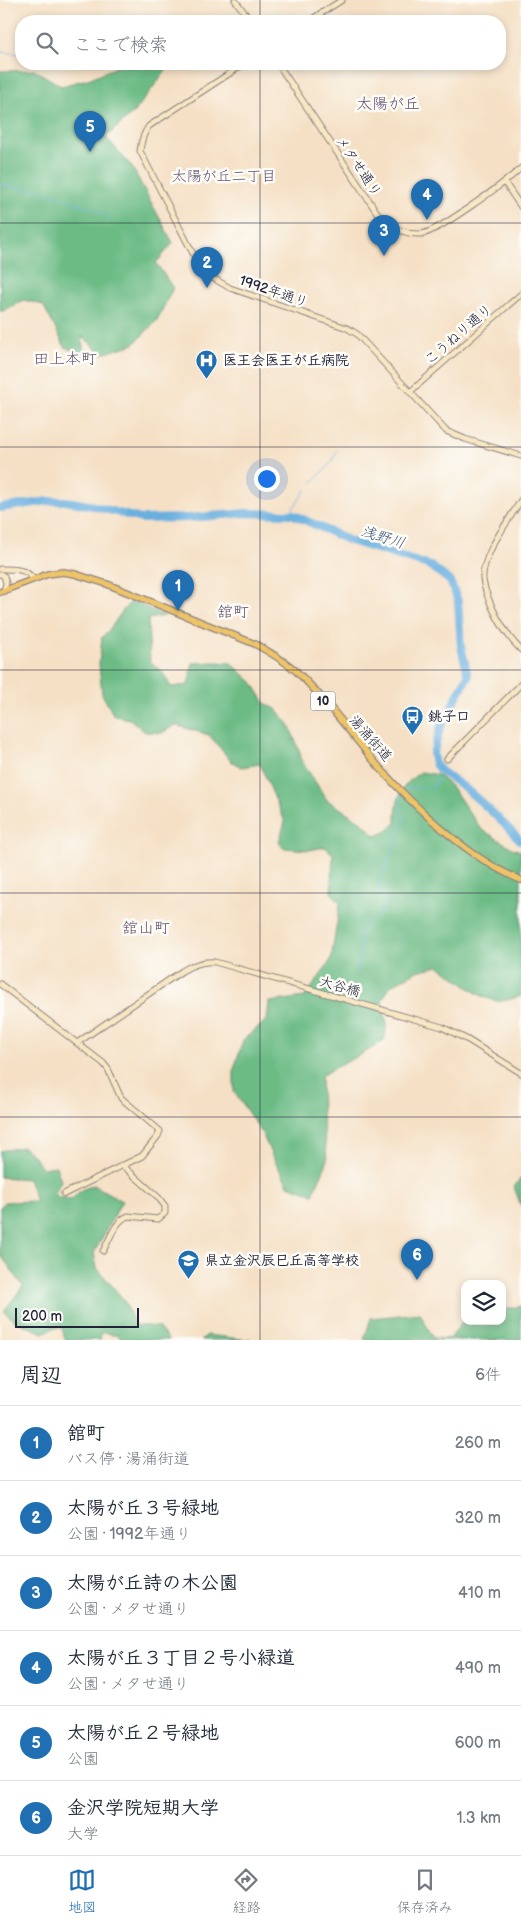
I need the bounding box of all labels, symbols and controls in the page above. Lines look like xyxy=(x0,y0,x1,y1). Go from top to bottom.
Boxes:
search box xyxy=(15,15,506,70)
icon: search xyxy=(33,29,61,57)
text: ここで検索 xyxy=(73,34,168,57)
district label: 太陽が丘 xyxy=(356,95,420,114)
pin: 5 xyxy=(74,111,106,152)
street label: メタせ通り xyxy=(332,133,385,200)
district label: 太陽が丘二丁目 xyxy=(171,167,277,186)
pin: 4 xyxy=(411,179,443,220)
pin: 3 xyxy=(368,215,400,256)
pin: 2 xyxy=(191,247,223,288)
street label: 1992年通り xyxy=(237,272,311,311)
street label: こうねり通り xyxy=(421,300,496,368)
hospital icon: 医王会医王が丘病院 xyxy=(195,348,219,379)
district label: 田上本町 xyxy=(33,350,97,369)
place label: 医王会医王が丘病院 xyxy=(223,352,349,369)
your location xyxy=(254,466,280,492)
water label: 浅野川 xyxy=(359,522,407,553)
pin: 1 xyxy=(162,570,194,611)
district label: 舘町 xyxy=(217,603,249,622)
road number: 10 xyxy=(310,691,336,710)
bus stop icon: 銚子口 xyxy=(400,704,424,735)
place label: 銚子口 xyxy=(428,708,470,725)
street label: 湯涌街道 xyxy=(346,712,395,765)
district label: 舘山町 xyxy=(122,919,170,938)
street label: 大谷橋 xyxy=(317,973,362,1000)
pin: 6 xyxy=(401,1239,433,1280)
school or university icon: 県立金沢辰巳丘高等学校 xyxy=(177,1248,201,1279)
place label: 県立金沢辰巳丘高等学校 xyxy=(205,1252,359,1269)
map controls xyxy=(461,1280,506,1325)
button: layers xyxy=(461,1280,506,1325)
scale bar xyxy=(15,1305,139,1328)
text: 200 m xyxy=(22,1308,62,1325)
text: 周辺 xyxy=(20,1363,62,1388)
text: 6件 xyxy=(475,1366,501,1385)
text: 舘町 xyxy=(67,1422,105,1445)
text: 1 xyxy=(33,1434,39,1453)
text: 260 m xyxy=(455,1434,501,1453)
text: バス停 · 湯涌街道 xyxy=(67,1450,189,1469)
text: 太陽が丘３号緑地 xyxy=(67,1497,219,1520)
text: 2 xyxy=(31,1509,41,1528)
text: 320 m xyxy=(455,1509,501,1528)
text: 公園 · 1992年通り xyxy=(67,1525,192,1544)
text: 太陽が丘詩の木公園 xyxy=(67,1572,238,1595)
text: 3 xyxy=(31,1584,41,1603)
text: 410 m xyxy=(458,1584,501,1603)
text: 公園 · メタせ通り xyxy=(67,1600,189,1619)
text: 太陽が丘３丁目２号小緑道 xyxy=(67,1647,295,1670)
text: 4 xyxy=(31,1659,41,1678)
text: 490 m xyxy=(455,1659,501,1678)
text: 公園 · メタせ通り xyxy=(67,1675,189,1694)
text: 太陽が丘２号緑地 xyxy=(67,1722,219,1745)
text: 5 xyxy=(31,1734,41,1753)
text: 600 m xyxy=(455,1734,501,1753)
text: 公園 xyxy=(67,1750,99,1769)
text: 金沢学院短期大学 xyxy=(67,1797,219,1820)
text: 6 xyxy=(31,1809,41,1828)
text: 1.3 km xyxy=(456,1809,501,1828)
text: 大学 xyxy=(67,1825,99,1844)
tab: 地図 xyxy=(68,1866,96,1916)
tab: 経路 xyxy=(232,1866,260,1916)
tab: 保存済み xyxy=(397,1866,453,1916)

